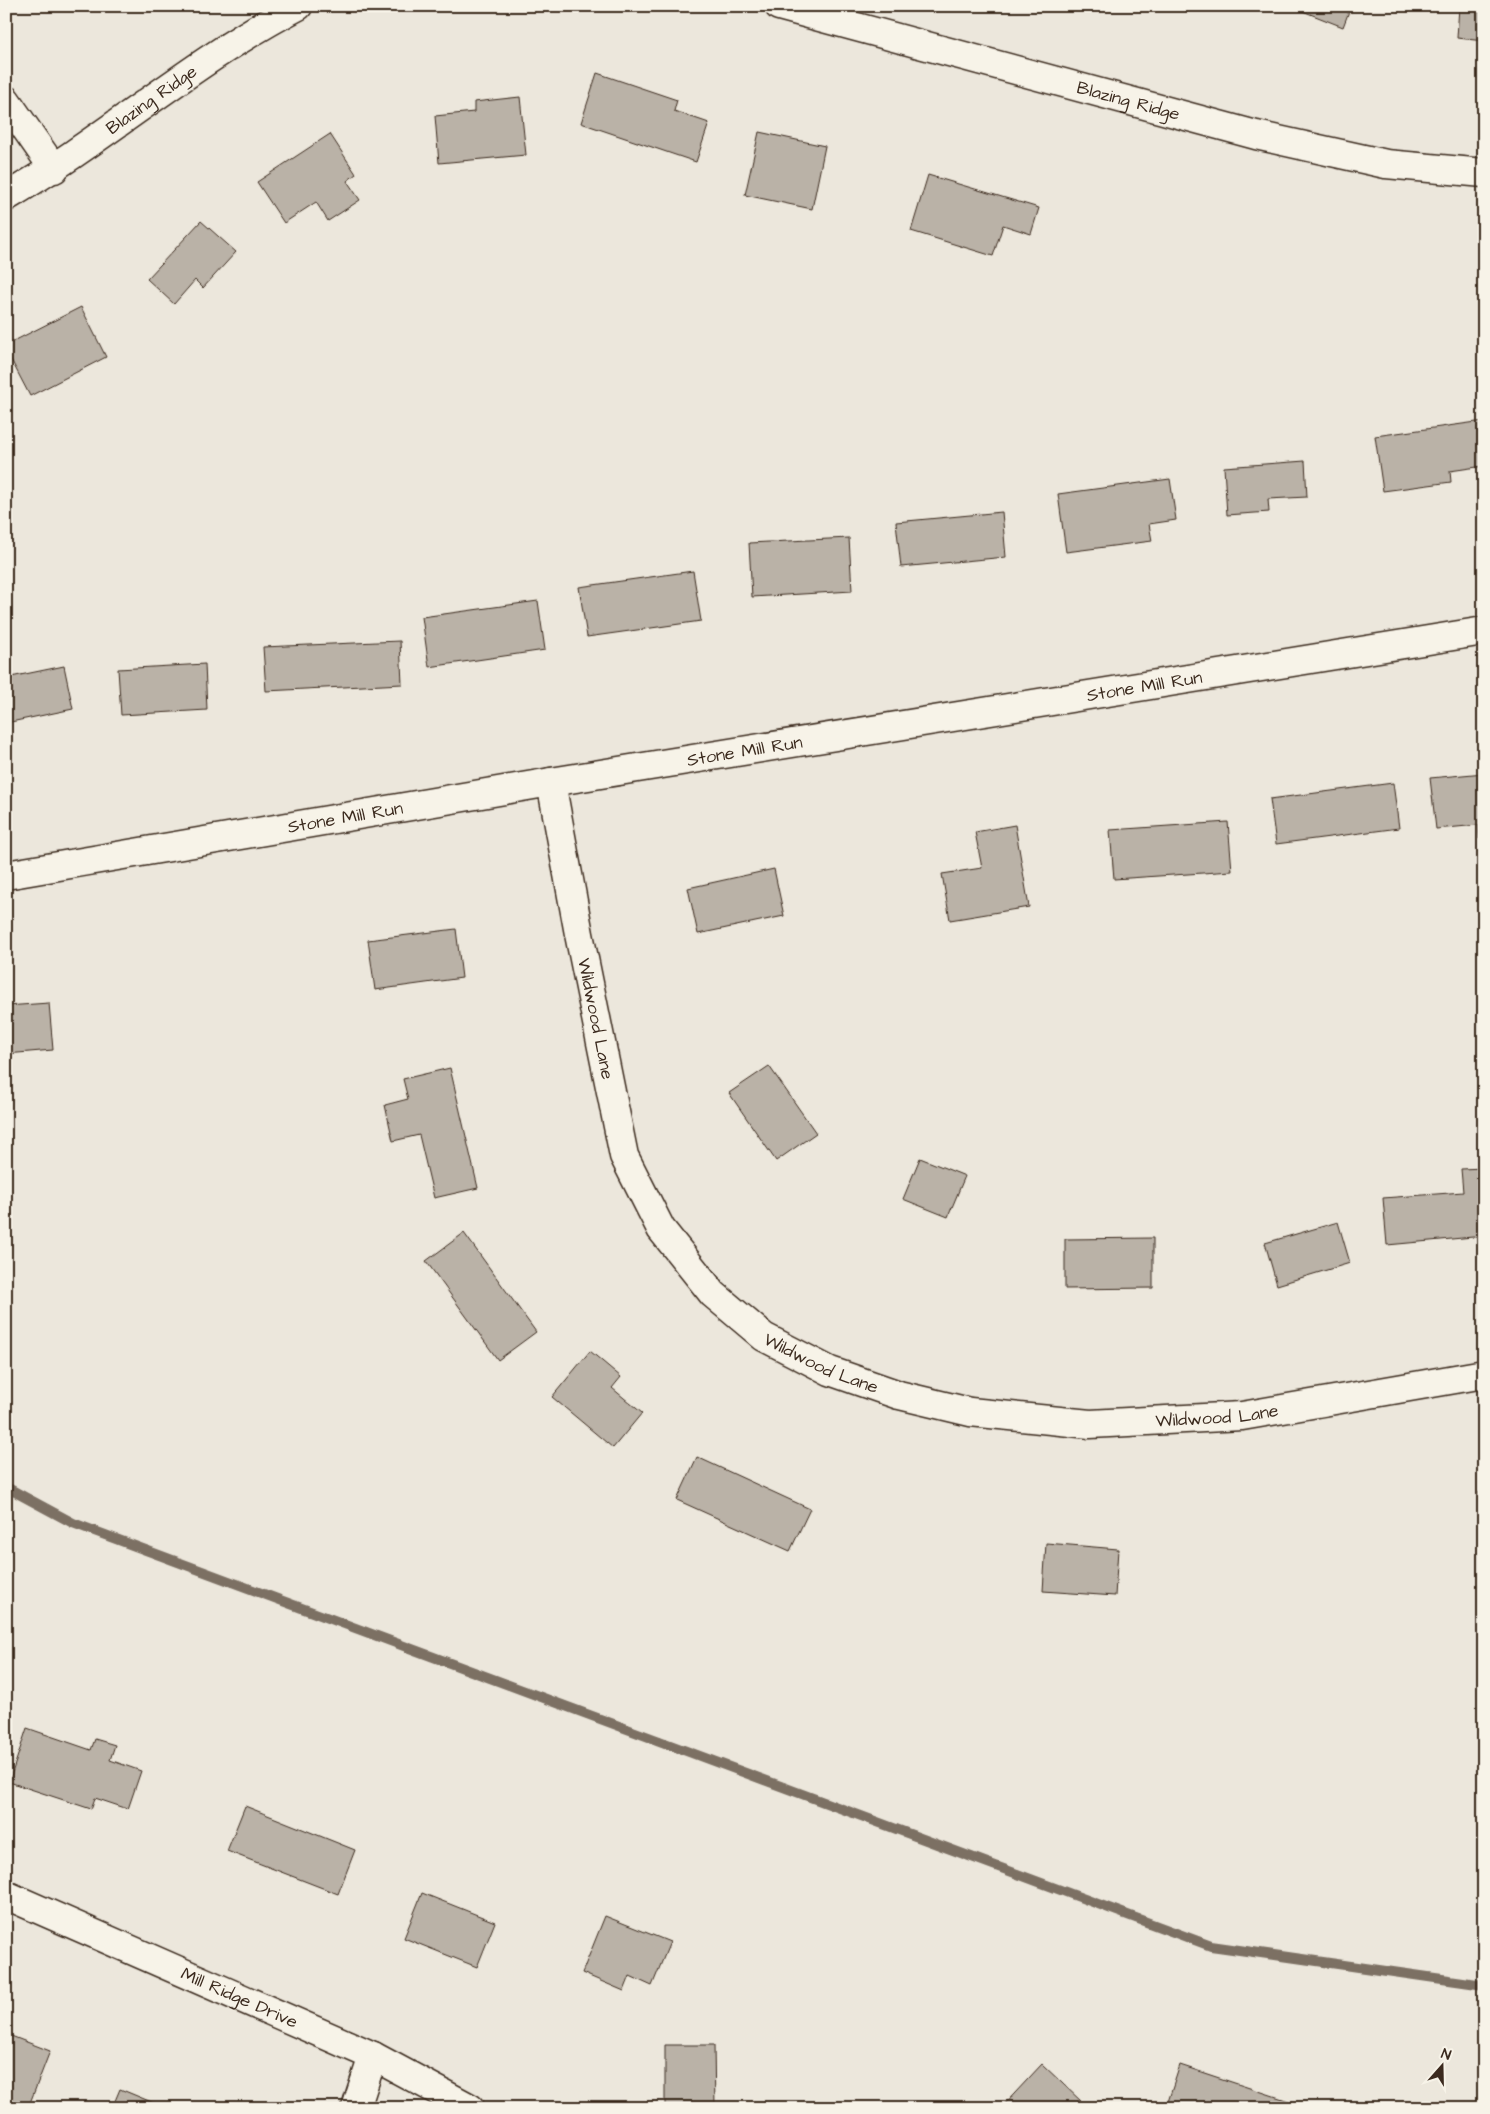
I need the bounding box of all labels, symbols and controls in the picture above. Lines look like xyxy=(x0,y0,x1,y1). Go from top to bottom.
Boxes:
street label: Blazing Ridge xyxy=(101,59,202,140)
street label: Blazing Ridge xyxy=(1074,75,1183,126)
street label: Stone Mill Run xyxy=(1085,664,1204,708)
street label: Stone Mill Run xyxy=(685,729,804,772)
street label: Stone Mill Run xyxy=(286,795,405,839)
street label: Wildwood Lane xyxy=(572,956,621,1082)
street label: Wildwood Lane xyxy=(760,1327,882,1400)
street label: Wildwood Lane xyxy=(1155,1397,1281,1433)
street label: Mill Ridge Drive xyxy=(177,1961,302,2034)
north arrow xyxy=(1418,2042,1468,2092)
text: N xyxy=(1439,2044,1454,2066)

